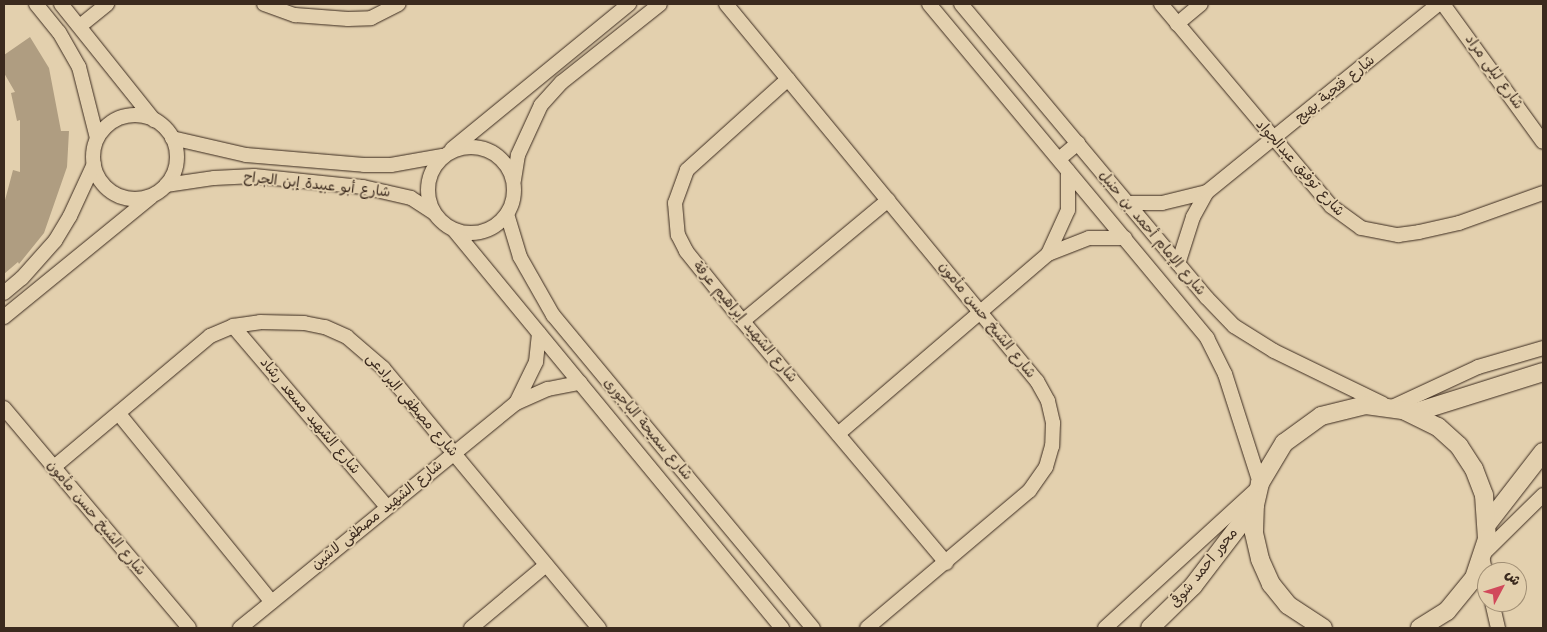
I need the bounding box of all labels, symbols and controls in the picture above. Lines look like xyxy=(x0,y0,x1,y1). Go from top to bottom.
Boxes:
street label: شارع ليلى مراد xyxy=(1461,31,1527,113)
street label: شارع فتحية بهيج xyxy=(1292,52,1378,126)
street label: شارع توفيق عبدالجواد xyxy=(1252,116,1348,220)
street label: شارع الإمام أحمد بن حنبل xyxy=(1095,167,1209,299)
street label: شارع أبو عبيدة إبن الجراح xyxy=(243,169,391,201)
street label: شارع الشهيد إبراهيم عرفة xyxy=(689,258,801,386)
street label: شارع الشيخ حسن مأمون xyxy=(935,258,1039,382)
street label: شارع مصطفى البرادعى xyxy=(362,350,462,460)
street label: شارع الشهيد مسعد رشاد xyxy=(256,354,364,478)
street label: شارع سميحة الباجورى xyxy=(600,374,696,484)
street label: شارع الشيخ حسن مأمون xyxy=(43,457,149,579)
street label: شارع الشهيد مصطفى لاشين xyxy=(308,457,446,573)
street label: محور احمد شوقى xyxy=(1167,525,1241,611)
north arrow xyxy=(1477,562,1527,612)
text: ش xyxy=(1500,566,1525,590)

